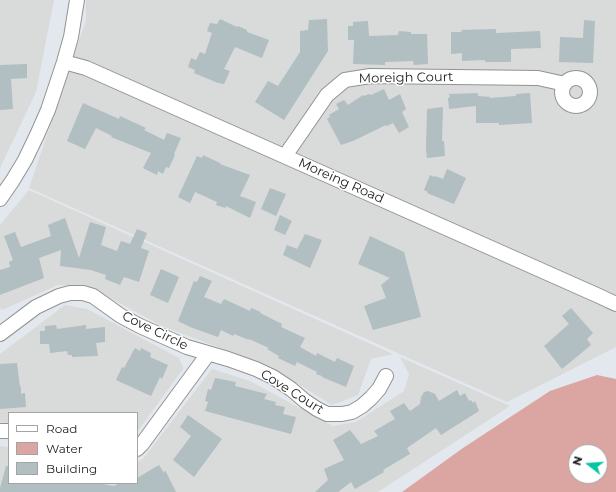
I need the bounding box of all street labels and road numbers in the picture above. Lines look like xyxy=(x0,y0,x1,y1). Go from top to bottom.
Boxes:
street label: Moreigh Court xyxy=(359,69,453,87)
street label: Moreing Road xyxy=(296,155,386,207)
street label: Cove Circle xyxy=(120,308,190,354)
street label: Cove Court xyxy=(258,366,326,418)

